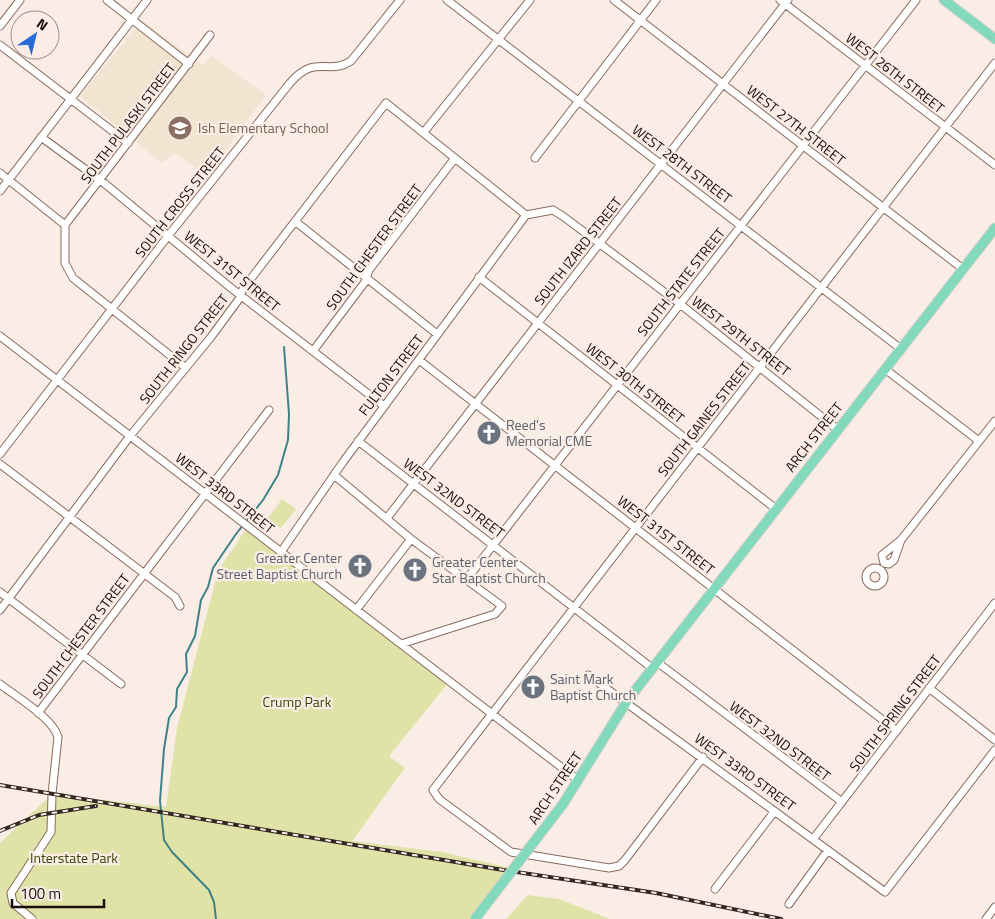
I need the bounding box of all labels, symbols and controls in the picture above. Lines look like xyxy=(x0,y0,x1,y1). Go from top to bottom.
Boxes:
north arrow xyxy=(10,10,60,60)
text: N xyxy=(33,13,53,35)
street label: WEST 26TH STREET xyxy=(842,27,950,118)
street label: SOUTH PULASKI STREET xyxy=(75,57,180,188)
street label: WEST 27TH STREET xyxy=(743,79,851,170)
school or university icon: Ish Elementary School xyxy=(167,115,193,141)
place label: Ish Elementary School xyxy=(198,117,329,138)
street label: WEST 28TH STREET xyxy=(628,119,737,209)
street label: SOUTH CROSS STREET xyxy=(129,141,230,262)
street label: SOUTH CHESTER STREET xyxy=(321,179,427,314)
street label: SOUTH IZARD STREET xyxy=(529,192,627,309)
street label: SOUTH STATE STREET xyxy=(632,223,730,340)
street label: WEST 31ST STREET xyxy=(180,225,285,316)
street label: SOUTH RINGO STREET xyxy=(134,289,234,408)
street label: WEST 29TH STREET xyxy=(688,290,796,381)
street label: FULTON STREET xyxy=(353,329,429,420)
street label: WEST 30TH STREET xyxy=(582,337,690,428)
street label: SOUTH GAINES STREET xyxy=(652,356,755,480)
street label: ARCH STREET xyxy=(780,397,848,476)
place label: Reed's Memorial CME xyxy=(506,414,592,451)
church icon: Reed's Memorial CME xyxy=(476,420,502,446)
street label: WEST 33RD STREET xyxy=(171,447,280,539)
street label: WEST 32ND STREET xyxy=(399,453,510,543)
street label: WEST 31ST STREET xyxy=(613,490,720,580)
place label: Greater Center Street Baptist Church xyxy=(216,547,342,584)
place label: Greater Center Star Baptist Church xyxy=(432,551,546,588)
church icon: Greater Center Street Baptist Church xyxy=(347,553,373,579)
church icon: Greater Center Star Baptist Church xyxy=(402,557,428,583)
street label: SOUTH CHESTER STREET xyxy=(27,568,135,702)
street label: SOUTH SPRING STREET xyxy=(844,649,946,775)
place label: Saint Mark Baptist Church xyxy=(550,668,636,705)
church icon: Saint Mark Baptist Church xyxy=(520,674,546,700)
park label: Crump Park xyxy=(263,691,332,712)
street label: WEST 32ND STREET xyxy=(725,696,836,786)
street label: WEST 33RD STREET xyxy=(690,728,801,816)
street label: ARCH STREET xyxy=(523,747,587,828)
park label: Interstate Park xyxy=(30,847,118,868)
scale bar xyxy=(12,876,105,908)
text: 100 m xyxy=(20,882,61,905)

